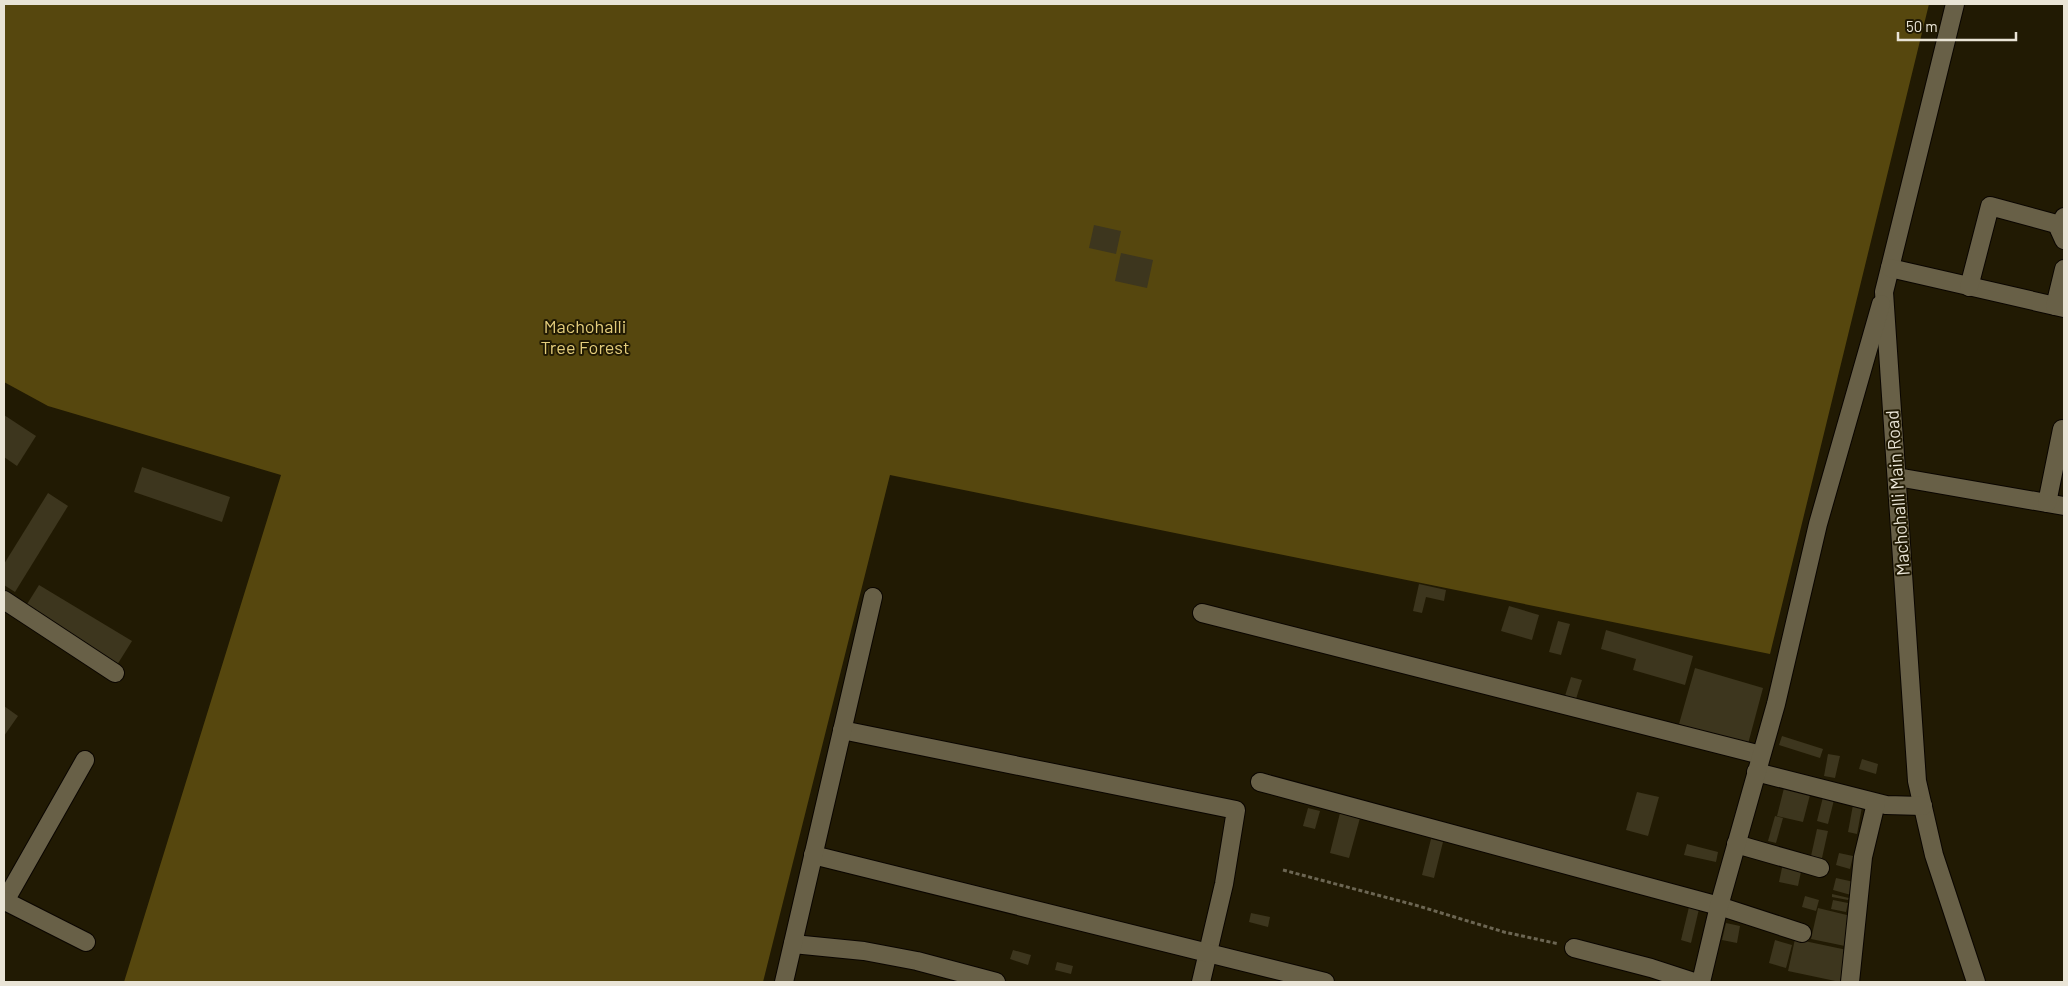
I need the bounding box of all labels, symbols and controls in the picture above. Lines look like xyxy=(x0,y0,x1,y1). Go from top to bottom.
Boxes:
scale bar xyxy=(1898,10,2016,42)
text: 50 m xyxy=(1906,17,1938,35)
park label: Machohalli Tree Forest xyxy=(541,315,629,358)
street label: Machohalli Main Road xyxy=(1880,410,1914,577)

